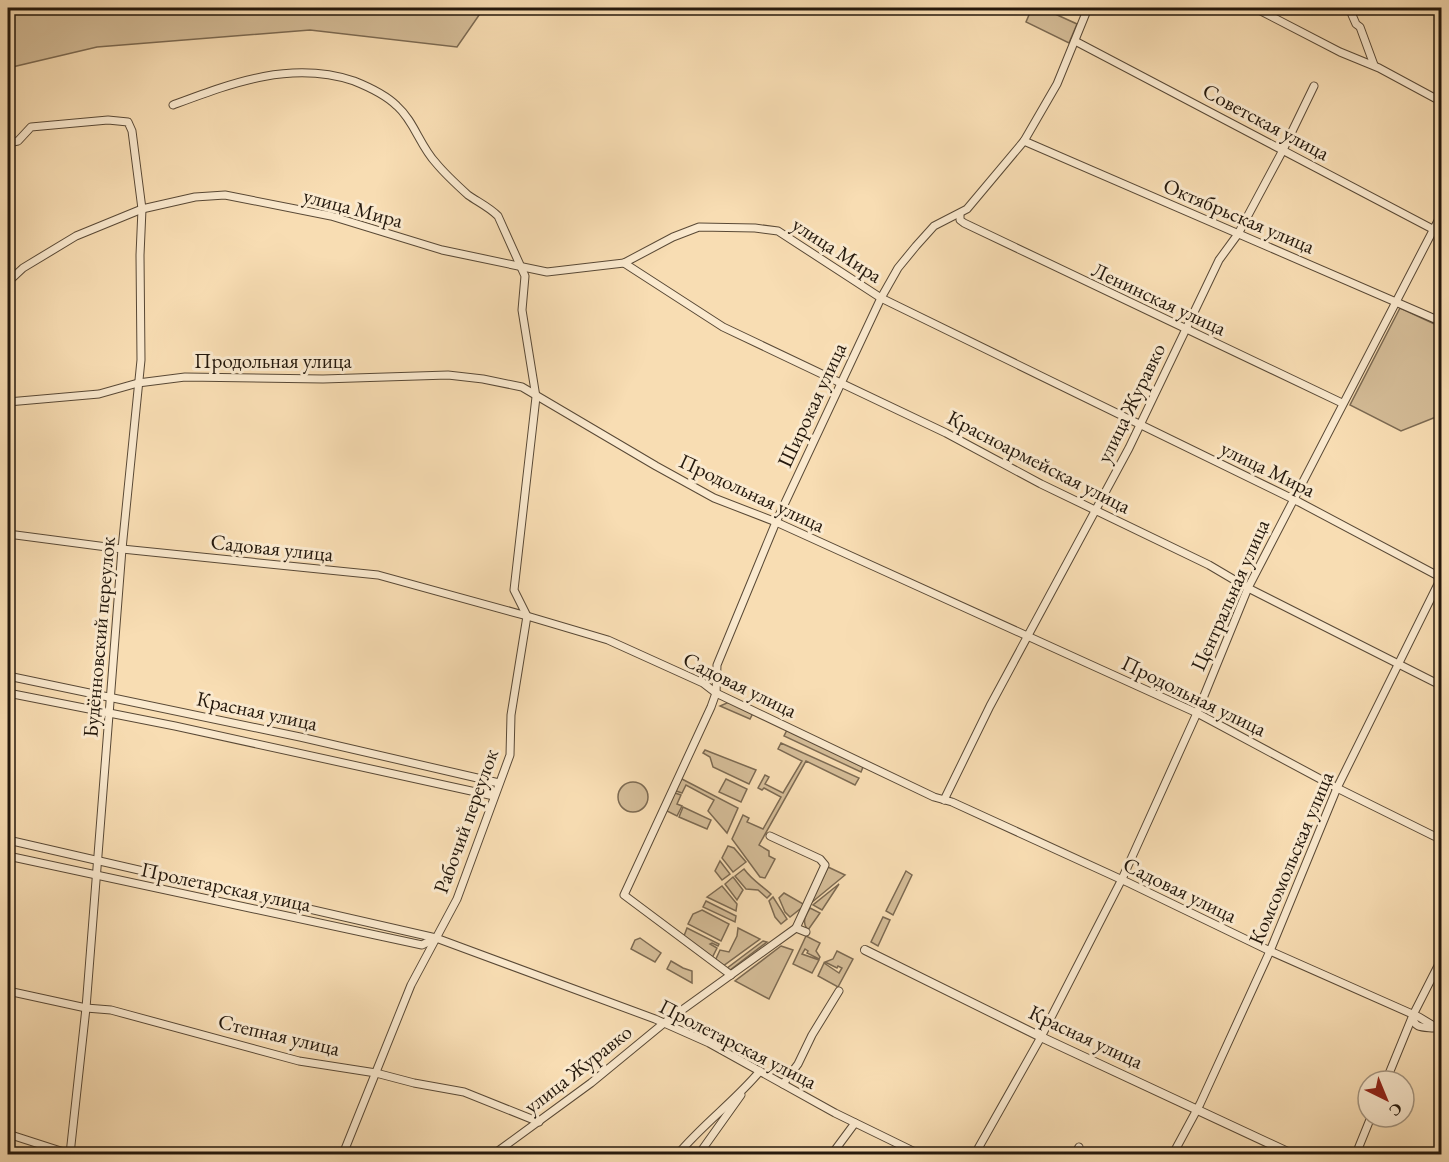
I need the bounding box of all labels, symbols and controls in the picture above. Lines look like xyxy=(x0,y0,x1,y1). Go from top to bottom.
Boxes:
street label: Советская улица xyxy=(1198,77,1335,167)
street label: Октябрьская улица xyxy=(1159,172,1320,260)
street label: улица Мира xyxy=(300,181,407,234)
street label: улица Мира xyxy=(787,210,888,289)
street label: Ленинская улица xyxy=(1088,256,1231,342)
street label: Широкая улица xyxy=(771,337,853,472)
street label: улица Журавко xyxy=(1090,338,1171,467)
street label: Продольная улица xyxy=(194,347,353,374)
street label: Красноармейская улица xyxy=(943,404,1136,520)
street label: улица Мира xyxy=(1216,434,1321,503)
street label: Продольная улица xyxy=(675,447,830,538)
street label: Центральная улица xyxy=(1184,514,1275,675)
street label: Садовая улица xyxy=(209,528,335,567)
street label: Будённовский переулок xyxy=(76,535,121,739)
street label: Садовая улица xyxy=(679,645,802,724)
street label: Продольная улица xyxy=(1117,649,1272,743)
street label: Красная улица xyxy=(194,685,321,737)
street label: Рабочий переулок xyxy=(427,745,504,897)
street label: Комсомольская улица xyxy=(1242,767,1339,949)
street label: Садовая улица xyxy=(1119,850,1242,929)
street label: Пролетарская улица xyxy=(139,855,314,918)
street label: Пролетарская улица xyxy=(655,992,822,1095)
street label: Красная улица xyxy=(1025,998,1148,1075)
street label: Степная улица xyxy=(216,1007,343,1062)
street label: улица Журавко xyxy=(518,1018,637,1119)
north arrow xyxy=(1356,1069,1416,1129)
text: С xyxy=(1385,1098,1407,1121)

